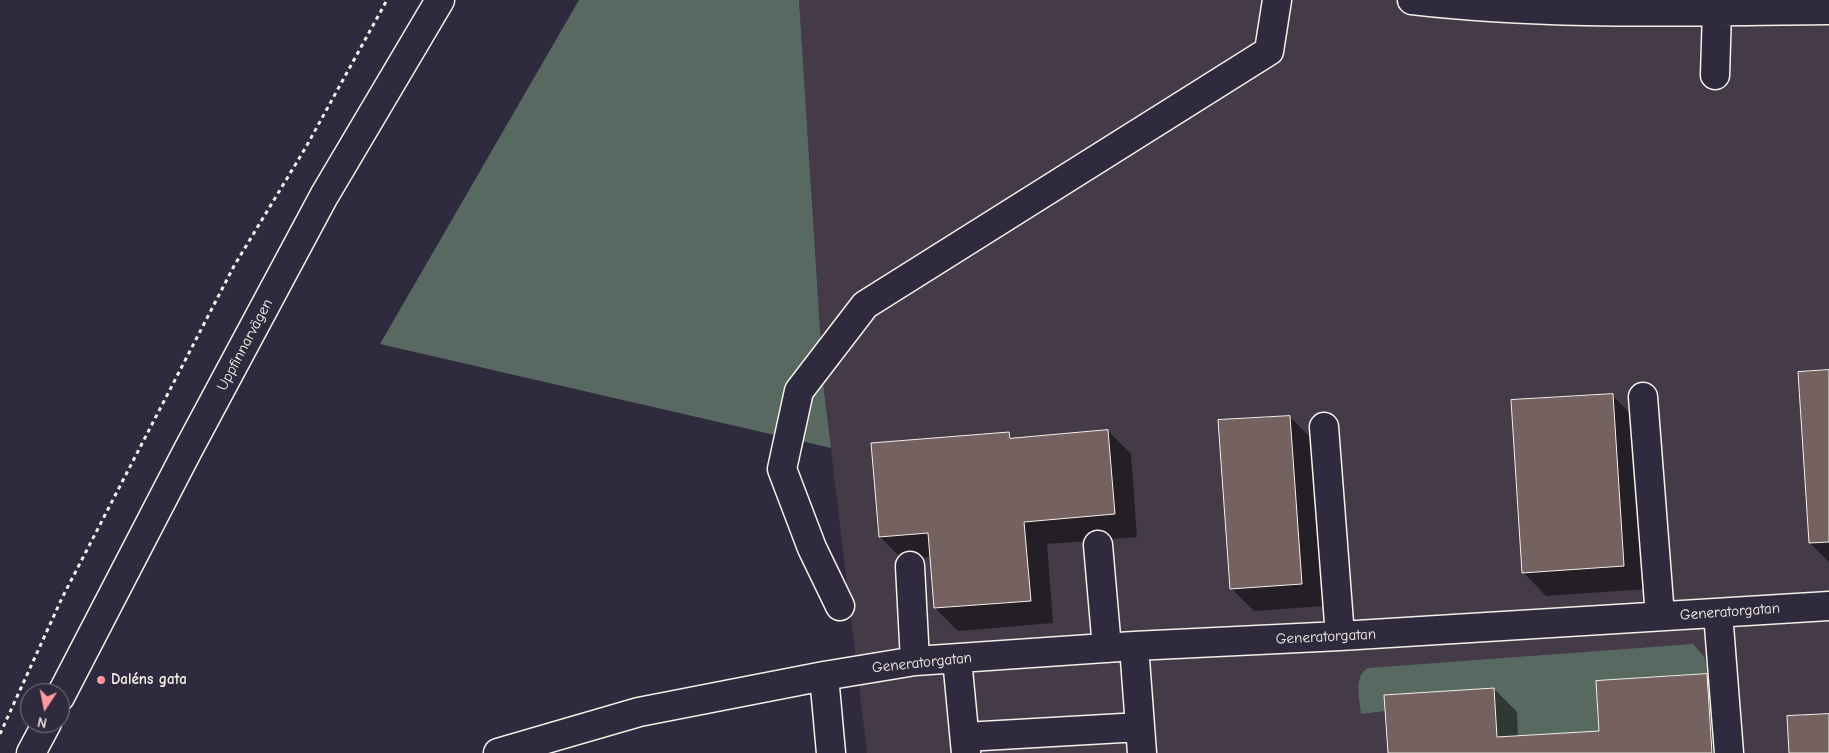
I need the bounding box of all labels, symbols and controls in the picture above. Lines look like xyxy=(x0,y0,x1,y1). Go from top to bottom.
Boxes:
street label: Uppfinnarvägen xyxy=(213,296,277,394)
street label: Generatorgatan xyxy=(1679,600,1781,624)
street label: Generatorgatan xyxy=(1275,625,1377,649)
street label: Generatorgatan xyxy=(871,649,973,677)
place label: Daléns gata xyxy=(111,671,187,689)
marker: Daléns gata xyxy=(95,674,107,686)
north arrow xyxy=(20,683,70,733)
text: N xyxy=(36,713,48,731)

